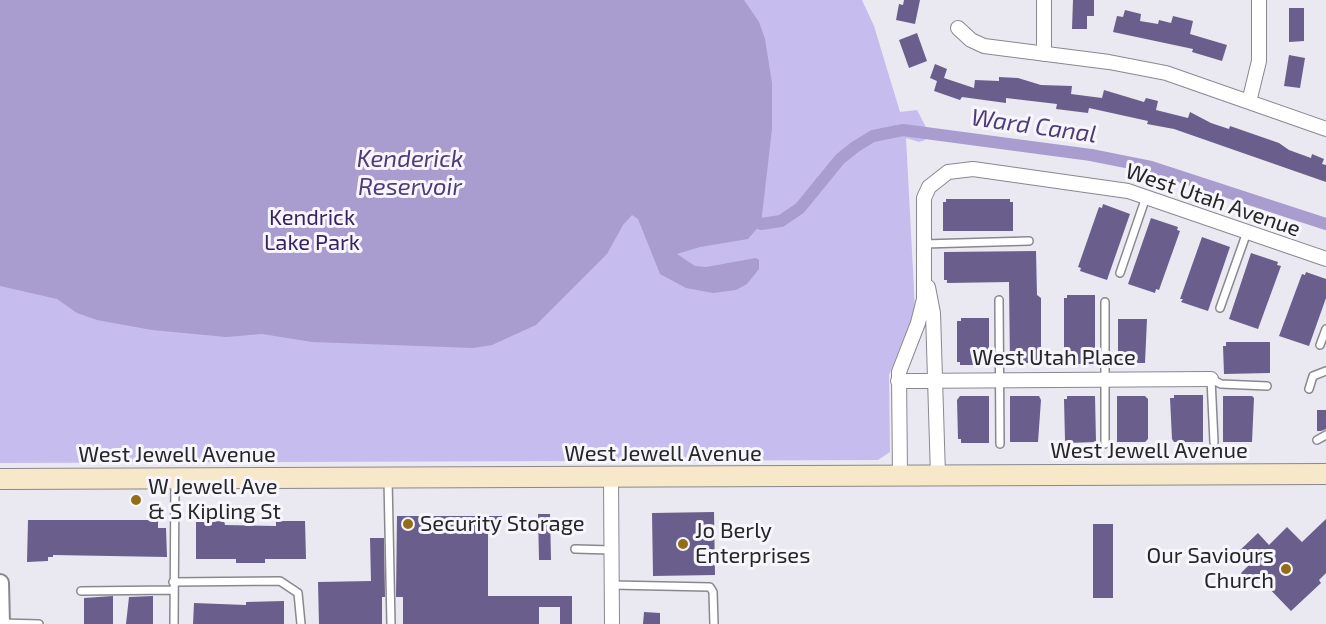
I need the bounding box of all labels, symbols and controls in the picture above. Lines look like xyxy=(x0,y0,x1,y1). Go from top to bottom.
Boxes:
water label: Ward Canal xyxy=(969,103,1099,149)
water label: Kenderick Reservoir xyxy=(357,145,463,201)
street label: West Utah Avenue xyxy=(1122,158,1304,242)
park label: Kendrick Lake Park xyxy=(264,205,360,256)
street label: West Utah Place xyxy=(972,345,1136,371)
street label: West Jewell Avenue xyxy=(1050,438,1248,464)
street label: West Jewell Avenue xyxy=(564,441,762,467)
street label: West Jewell Avenue xyxy=(78,442,276,468)
place label: W Jewell Ave & S Kipling St xyxy=(148,474,281,526)
marker: W Jewell Ave & S Kipling St xyxy=(129,493,143,507)
place label: Security Storage xyxy=(420,511,585,537)
marker: Security Storage xyxy=(401,517,415,531)
place label: Jo Berly Enterprises xyxy=(695,518,810,570)
marker: Jo Berly Enterprises xyxy=(676,537,690,551)
place label: Our Saviours Church xyxy=(1146,543,1274,594)
marker: Our Saviours Church xyxy=(1279,562,1293,576)

